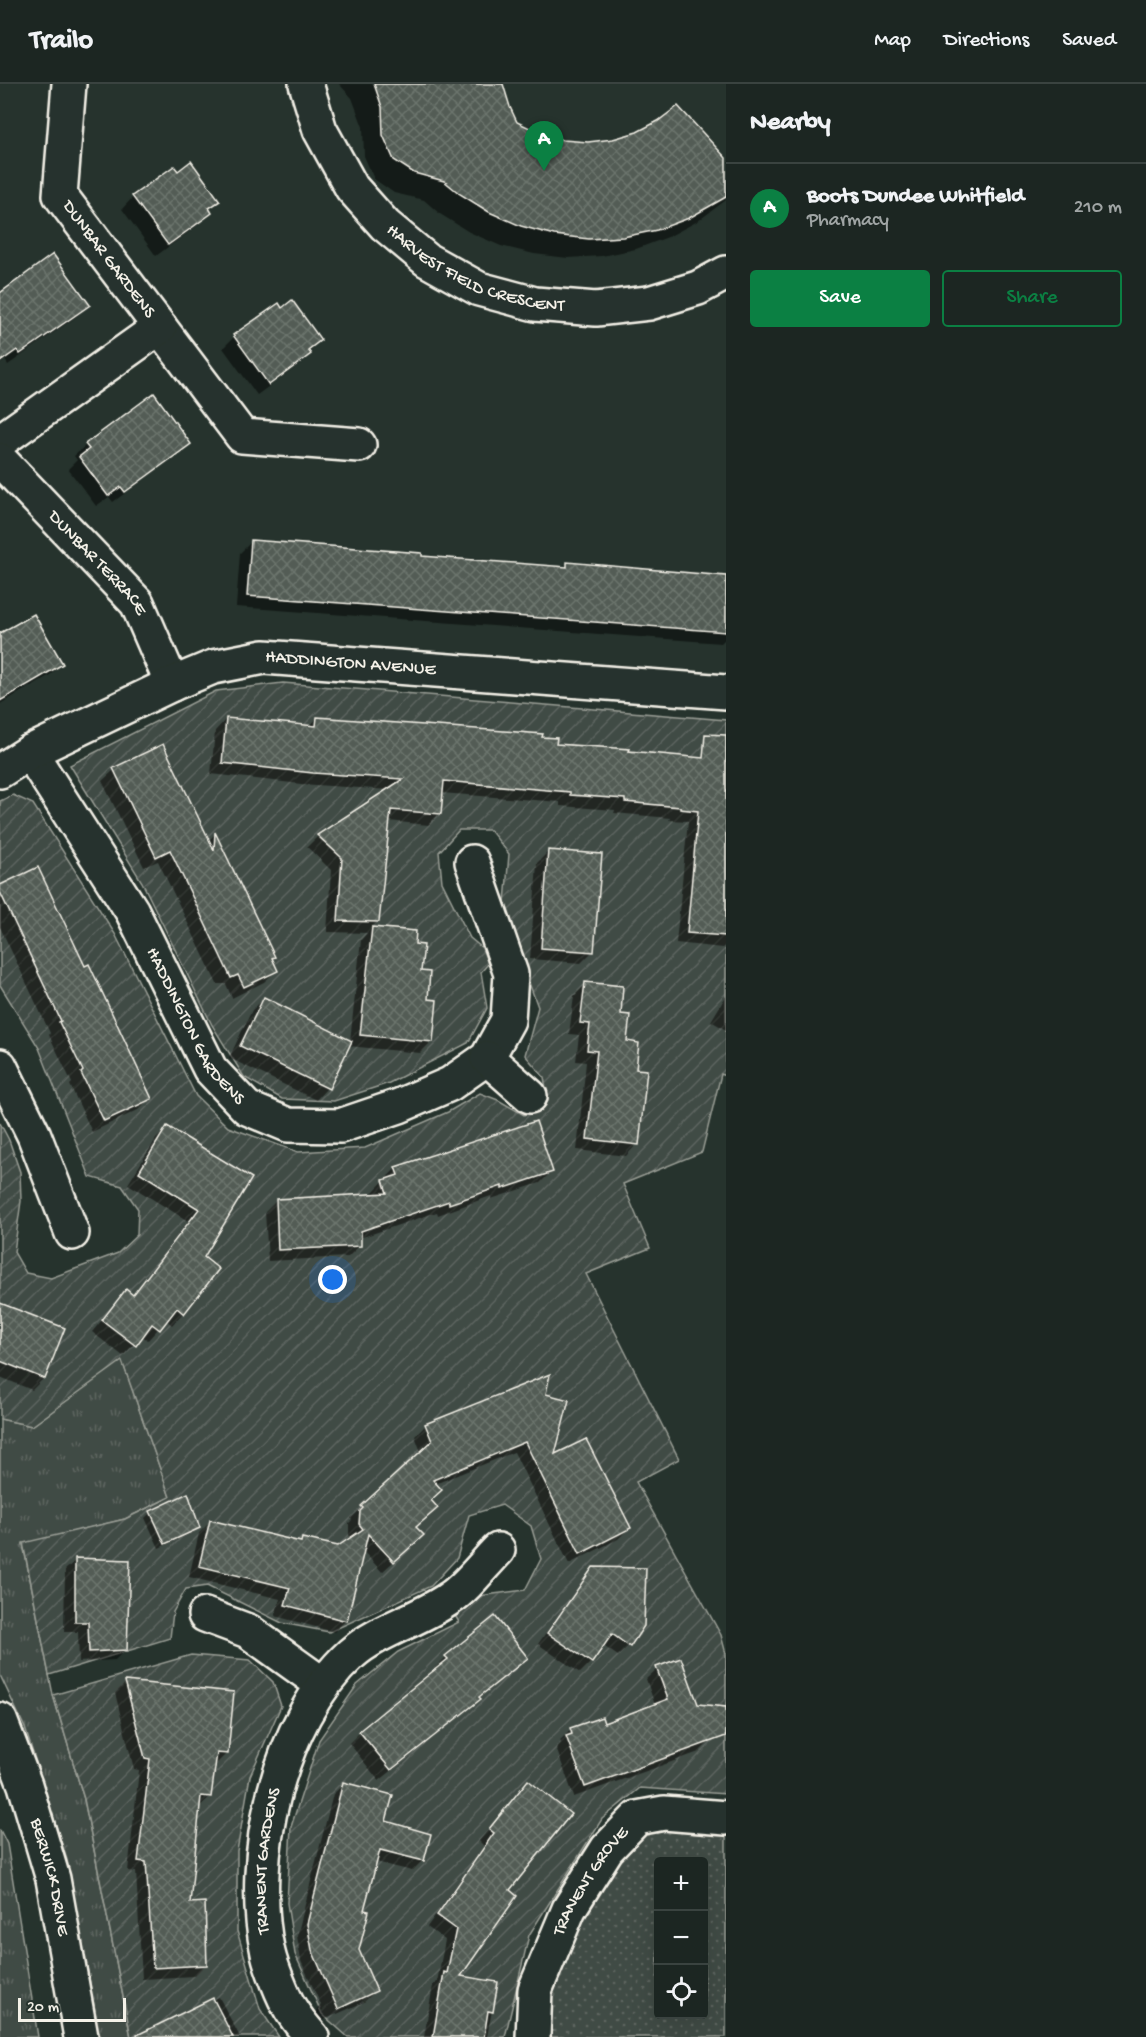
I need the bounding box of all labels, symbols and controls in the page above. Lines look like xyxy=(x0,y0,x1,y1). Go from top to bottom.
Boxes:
text: Trailo xyxy=(30,25,93,58)
text: Map xyxy=(874,29,911,54)
text: Directions xyxy=(944,29,1029,54)
text: Saved xyxy=(1062,29,1116,54)
text: Nearby xyxy=(750,108,831,139)
pin: A xyxy=(524,122,564,171)
text: Boots Dundee Whitfield xyxy=(807,184,1024,210)
street label: DUNBAR GARDENS xyxy=(57,196,160,323)
text: A xyxy=(764,197,775,220)
text: 210 m xyxy=(1074,197,1122,220)
text: Pharmacy xyxy=(807,210,889,233)
street label: HARVEST FIELD CRESCENT xyxy=(382,220,566,317)
button: Save xyxy=(750,270,930,327)
button: Share xyxy=(942,270,1122,327)
street label: DUNBAR TERRACE xyxy=(43,505,152,619)
street label: HADDINGTON AVENUE xyxy=(264,647,437,681)
street label: HADDINGTON GARDENS xyxy=(141,944,250,1110)
your location xyxy=(318,1265,347,1294)
street label: TRANENT GARDENS xyxy=(251,1784,286,1936)
street label: BERWICK DRIVE xyxy=(25,1815,73,1938)
street label: TRANENT GROVE xyxy=(548,1822,634,1940)
map controls xyxy=(654,1857,708,2019)
button: + xyxy=(654,1857,708,1911)
button: − xyxy=(654,1911,708,1965)
button: locate xyxy=(654,1965,708,2019)
scale bar xyxy=(18,1995,126,2022)
text: 20 m xyxy=(27,1999,59,2018)

